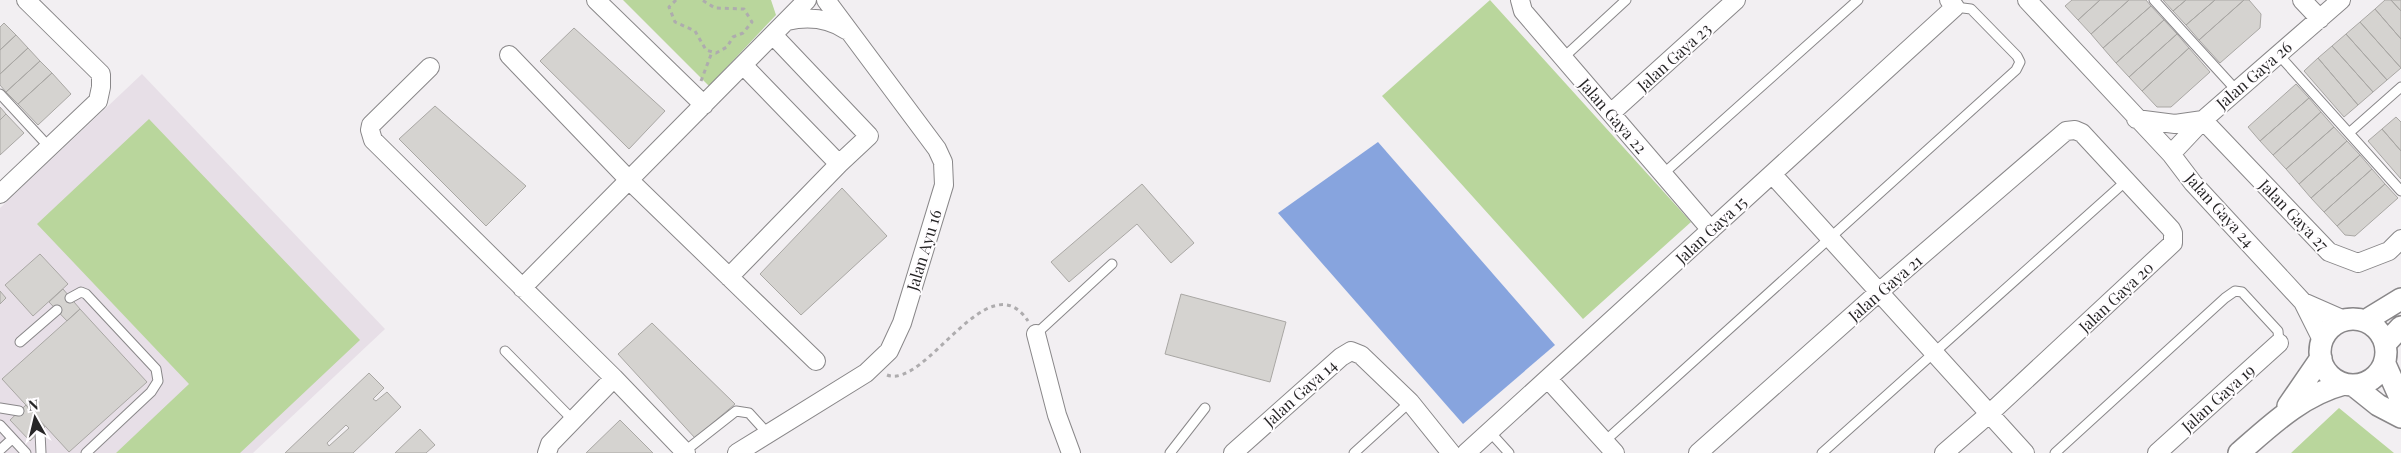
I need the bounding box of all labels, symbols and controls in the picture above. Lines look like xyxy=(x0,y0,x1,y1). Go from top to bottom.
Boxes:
street label: Jalan Gaya 23 xyxy=(1632,18,1715,96)
street label: Jalan Gaya 26 xyxy=(2211,36,2296,114)
street label: Jalan Gaya 22 xyxy=(1574,73,1652,158)
street label: Jalan Gaya 24 xyxy=(2181,167,2259,251)
street label: Jalan Gaya 27 xyxy=(2254,174,2334,255)
street label: Jalan Gaya 15 xyxy=(1670,191,1751,269)
street label: Jalan Ayu 16 xyxy=(901,207,946,294)
street label: Jalan Gaya 21 xyxy=(1843,250,1926,326)
street label: Jalan Gaya 20 xyxy=(2073,257,2158,337)
street label: Jalan Gaya 14 xyxy=(1258,354,1341,432)
street label: Jalan Gaya 19 xyxy=(2176,359,2259,437)
north arrow xyxy=(10,393,60,443)
text: N xyxy=(27,395,39,415)

